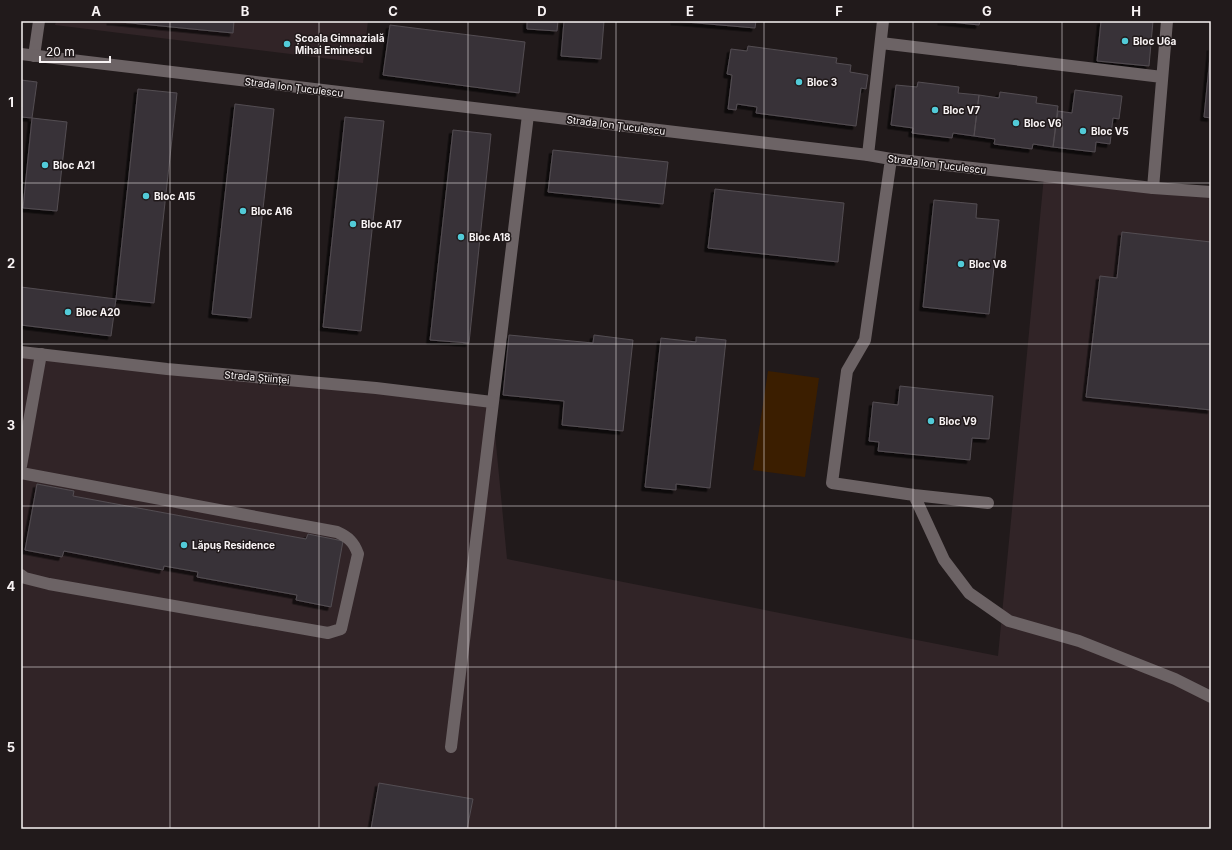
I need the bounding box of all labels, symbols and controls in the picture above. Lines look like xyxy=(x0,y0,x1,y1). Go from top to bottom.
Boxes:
text: A xyxy=(91,3,101,19)
text: B xyxy=(241,3,250,19)
text: C xyxy=(388,3,398,19)
text: D xyxy=(537,3,547,19)
text: E xyxy=(686,3,694,19)
text: F xyxy=(835,3,843,19)
text: G xyxy=(982,3,992,19)
text: H xyxy=(1131,3,1141,19)
place label: Școala Gimnazială Mihai Eminescu xyxy=(295,32,385,56)
place label: Bloc U6a xyxy=(1133,35,1177,47)
marker: Bloc U6a xyxy=(1120,36,1130,46)
scale bar xyxy=(40,38,110,64)
marker: Școala Gimnazială Mihai Eminescu xyxy=(282,39,292,49)
text: 20 m xyxy=(46,44,75,59)
street label: Strada Ion Țuculescu xyxy=(244,75,344,100)
place label: Bloc 3 xyxy=(807,76,837,88)
marker: Bloc 3 xyxy=(794,77,804,87)
text: 1 xyxy=(8,94,14,110)
place label: Bloc V7 xyxy=(943,104,980,116)
marker: Bloc V7 xyxy=(930,105,940,115)
street label: Strada Ion Țuculescu xyxy=(566,113,666,138)
place label: Bloc V6 xyxy=(1024,117,1062,129)
marker: Bloc V6 xyxy=(1011,118,1021,128)
place label: Bloc V5 xyxy=(1091,125,1129,137)
marker: Bloc V5 xyxy=(1078,126,1088,136)
street label: Strada Ion Țuculescu xyxy=(887,152,987,177)
place label: Bloc A21 xyxy=(53,159,95,171)
marker: Bloc A21 xyxy=(40,160,50,170)
place label: Bloc A15 xyxy=(154,190,195,202)
marker: Bloc A15 xyxy=(141,191,151,201)
place label: Bloc A16 xyxy=(251,205,293,217)
marker: Bloc A16 xyxy=(238,206,248,216)
place label: Bloc A17 xyxy=(361,218,402,230)
marker: Bloc A17 xyxy=(348,219,358,229)
place label: Bloc A18 xyxy=(469,231,511,243)
marker: Bloc A18 xyxy=(456,232,466,242)
text: 2 xyxy=(7,255,15,271)
place label: Bloc V8 xyxy=(969,258,1007,270)
marker: Bloc V8 xyxy=(956,259,966,269)
place label: Bloc A20 xyxy=(76,306,120,318)
marker: Bloc A20 xyxy=(63,307,73,317)
street label: Strada Științei xyxy=(224,368,290,387)
place label: Bloc V9 xyxy=(939,415,977,427)
marker: Bloc V9 xyxy=(926,416,936,426)
text: 3 xyxy=(7,417,15,433)
place label: Lăpuș Residence xyxy=(192,539,275,552)
marker: Lăpuș Residence xyxy=(179,540,189,550)
text: 4 xyxy=(7,578,16,594)
text: 5 xyxy=(7,739,15,755)

